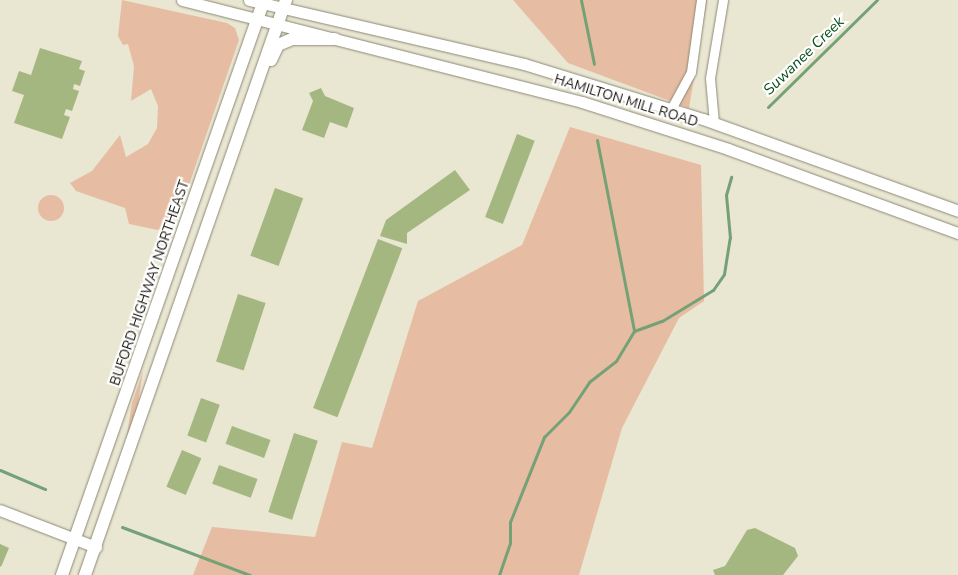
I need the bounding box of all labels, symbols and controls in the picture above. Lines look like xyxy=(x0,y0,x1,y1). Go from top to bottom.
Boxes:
water label: Suwanee Creek xyxy=(760,13,848,99)
street label: HAMILTON MILL ROAD xyxy=(552,71,700,131)
street label: BUFORD HIGHWAY NORTHEAST xyxy=(107,178,193,388)

